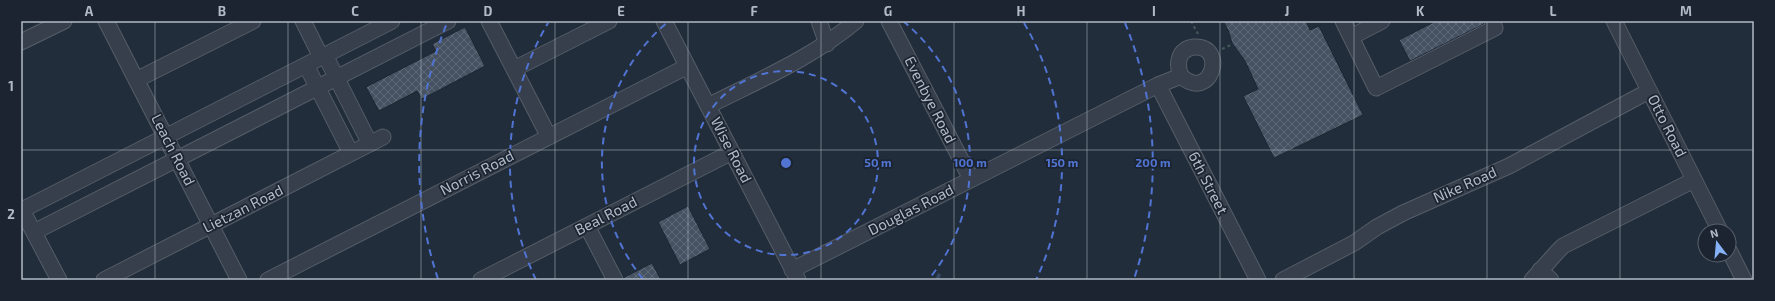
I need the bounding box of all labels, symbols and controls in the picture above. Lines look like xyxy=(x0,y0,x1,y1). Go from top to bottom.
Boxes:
text: A xyxy=(85,3,94,19)
text: B xyxy=(218,3,226,19)
text: C xyxy=(351,3,359,19)
text: D xyxy=(484,3,493,19)
text: E xyxy=(617,3,625,19)
text: F xyxy=(750,3,758,19)
text: G xyxy=(884,3,892,19)
text: H xyxy=(1017,3,1026,19)
text: I xyxy=(1152,3,1156,19)
text: J xyxy=(1285,3,1289,19)
text: K xyxy=(1416,3,1425,19)
text: L xyxy=(1550,3,1557,19)
text: M xyxy=(1680,3,1692,19)
street label: Evenbye Road xyxy=(901,53,961,146)
text: 1 xyxy=(8,78,14,94)
street label: Otto Road xyxy=(1644,91,1691,160)
street label: Leach Road xyxy=(148,111,200,188)
street label: Wise Road xyxy=(708,114,756,185)
street label: Norris Road xyxy=(437,146,516,198)
street label: 6th Street xyxy=(1185,148,1232,217)
text: 50 m xyxy=(864,155,892,169)
text: 100 m xyxy=(953,155,987,169)
text: 150 m xyxy=(1046,155,1078,169)
text: 200 m xyxy=(1135,155,1171,169)
centre of rings xyxy=(779,156,793,170)
street label: Nike Road xyxy=(1430,162,1499,206)
street label: Lietzan Road xyxy=(199,180,286,236)
street label: Douglas Road xyxy=(865,180,956,238)
street label: Beal Road xyxy=(571,192,640,238)
text: 2 xyxy=(7,206,15,222)
north arrow xyxy=(1697,223,1737,263)
text: N xyxy=(1708,226,1720,240)

